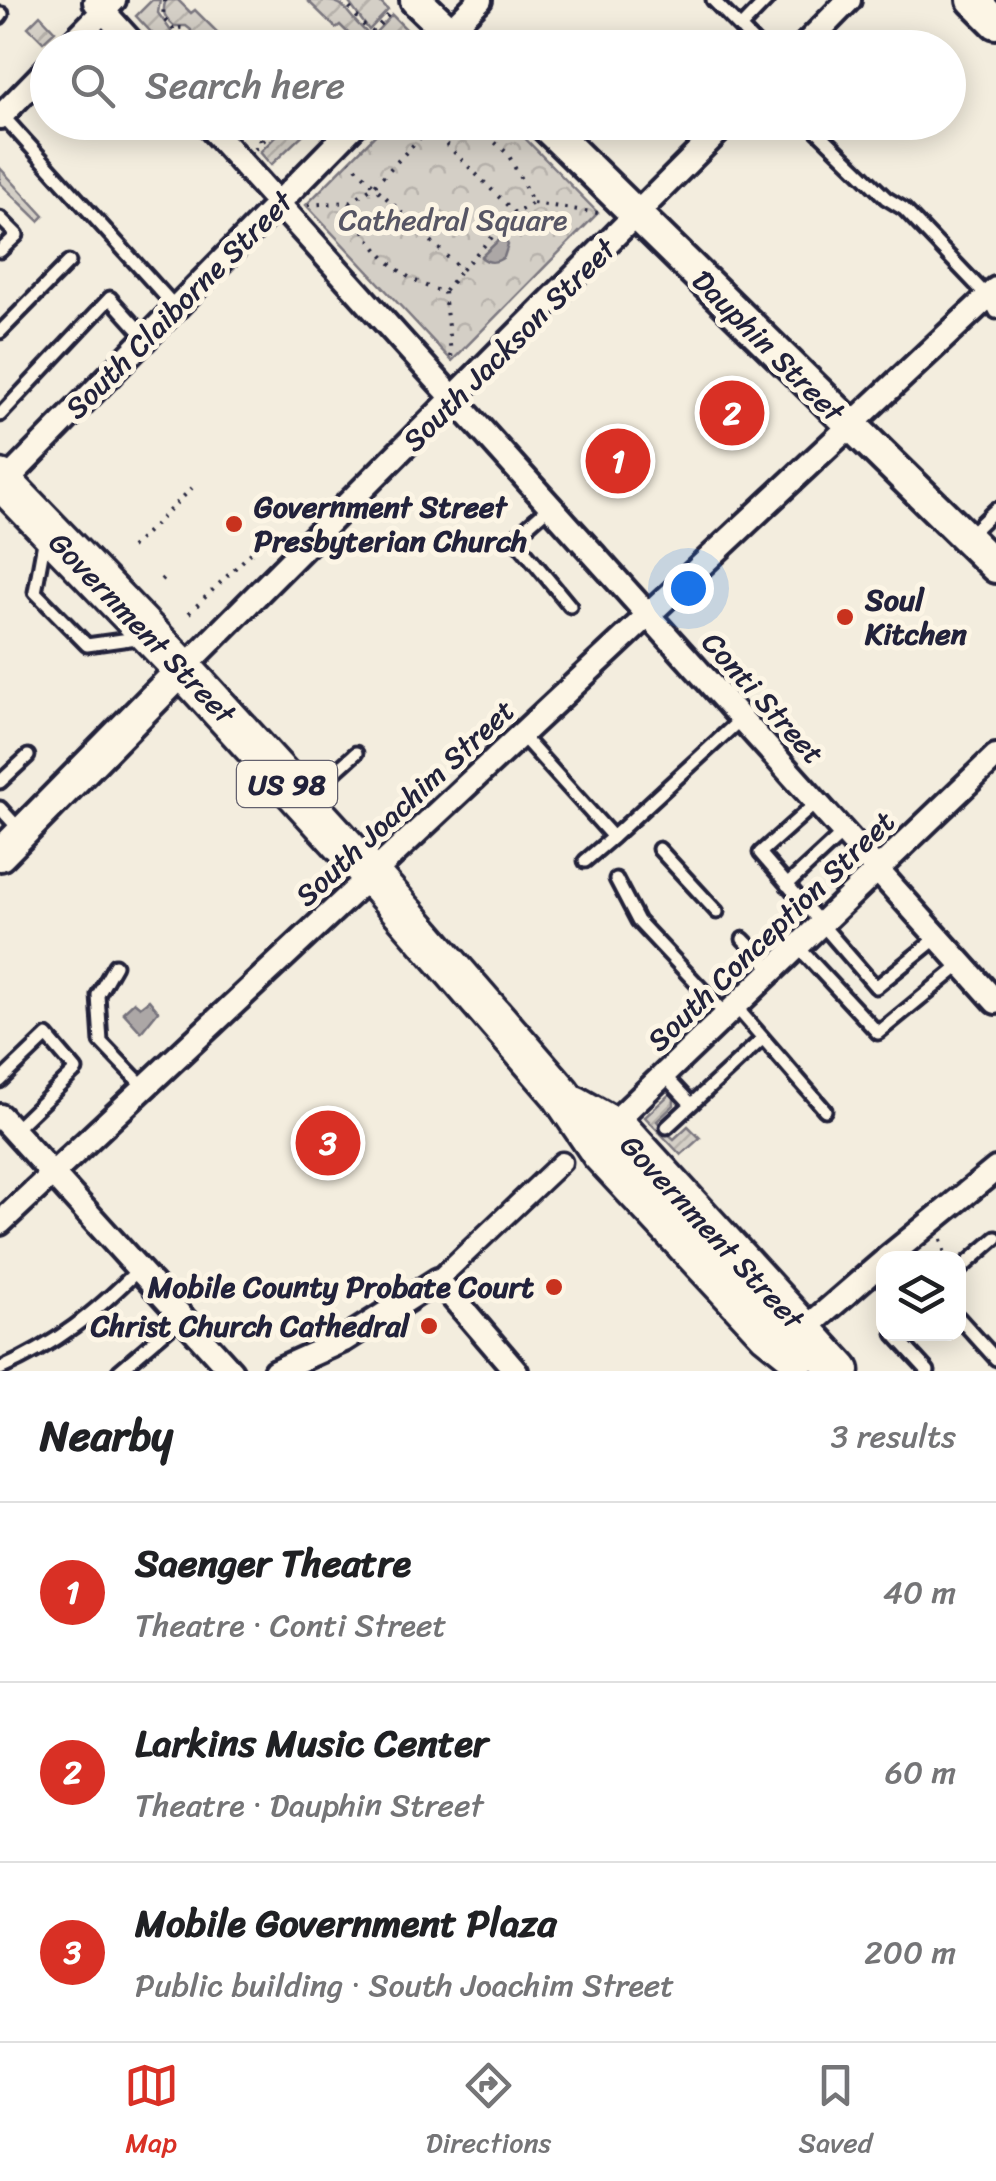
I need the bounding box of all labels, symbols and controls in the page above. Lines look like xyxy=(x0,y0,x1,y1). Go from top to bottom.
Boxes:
search box xyxy=(30,30,966,140)
text: Search here xyxy=(145,52,345,119)
icon: search xyxy=(65,58,120,113)
street label: South Claiborne Street xyxy=(51,176,308,433)
park label: Cathedral Square xyxy=(339,193,567,247)
street label: South Jackson Street xyxy=(389,223,631,465)
street label: Dauphin Street xyxy=(678,256,859,437)
pin: 2 xyxy=(700,376,764,450)
pin: 1 xyxy=(586,424,650,498)
place label: Government Street Presbyterian Church xyxy=(254,480,527,568)
marker: Government Street Presbyterian Church xyxy=(223,513,245,535)
street label: Government Street xyxy=(35,518,250,739)
your location xyxy=(663,563,714,614)
place label: Soul Kitchen xyxy=(864,573,968,661)
marker: Soul Kitchen xyxy=(834,606,856,628)
street label: Conti Street xyxy=(688,618,838,778)
street label: South Joachim Street xyxy=(282,685,528,921)
road number: US 98 xyxy=(237,761,337,807)
street label: South Conception Street xyxy=(633,797,909,1065)
pin: 3 xyxy=(296,1106,360,1180)
street label: Government Street xyxy=(606,1121,819,1344)
map controls xyxy=(876,1251,966,1341)
button: layers xyxy=(876,1251,966,1341)
place label: Mobile County Probate Court xyxy=(147,1260,534,1314)
marker: Mobile County Probate Court xyxy=(543,1276,565,1298)
place label: Christ Church Cathedral xyxy=(90,1299,410,1353)
marker: Christ Church Cathedral xyxy=(418,1315,440,1337)
text: Nearby xyxy=(40,1399,173,1473)
text: 3 results xyxy=(831,1408,956,1465)
text: Saenger Theatre xyxy=(135,1530,411,1597)
text: 1 xyxy=(66,1564,79,1621)
text: 40 m xyxy=(883,1564,956,1621)
text: Theatre · Conti Street xyxy=(135,1597,446,1654)
text: Larkins Music Center xyxy=(135,1710,488,1777)
text: 2 xyxy=(63,1744,82,1801)
text: 60 m xyxy=(885,1744,956,1801)
text: Theatre · Dauphin Street xyxy=(135,1777,483,1834)
text: Mobile Government Plaza xyxy=(135,1890,557,1957)
text: 3 xyxy=(64,1924,81,1981)
text: 200 m xyxy=(864,1924,956,1981)
text: Public building · South Joachim Street xyxy=(135,1957,674,2014)
tab: Map xyxy=(124,2058,179,2167)
tab: Directions xyxy=(426,2058,551,2167)
tab: Saved xyxy=(799,2058,872,2167)

